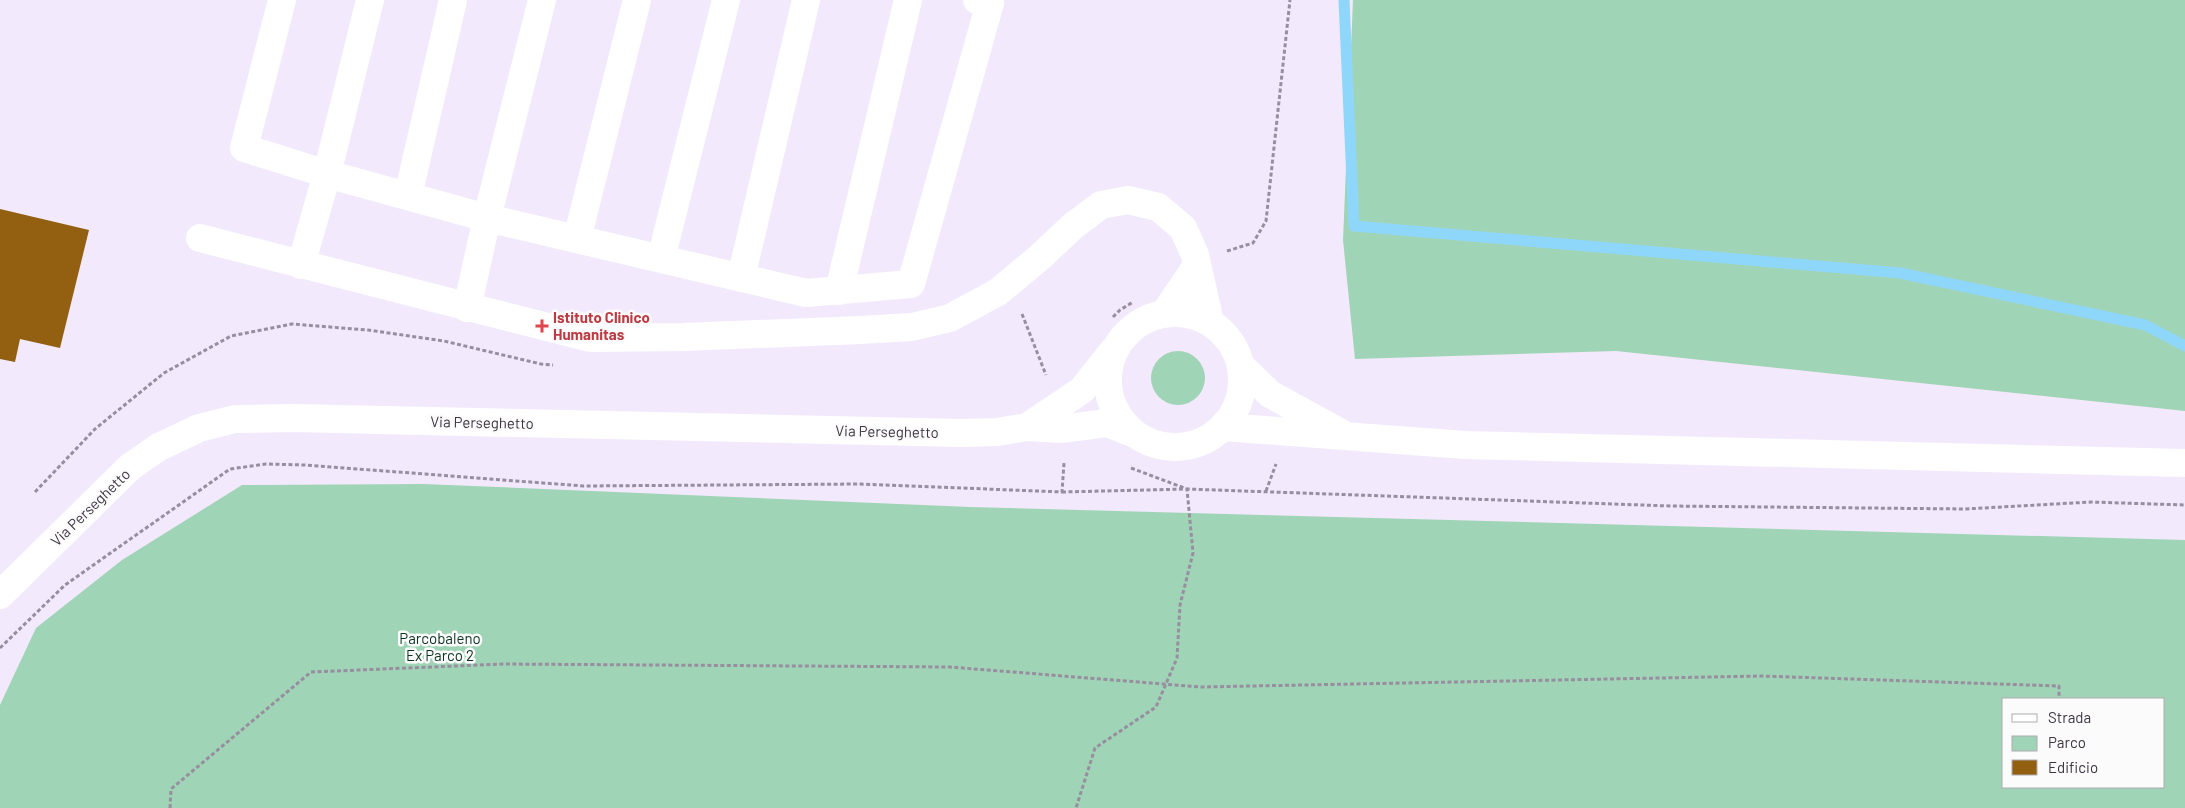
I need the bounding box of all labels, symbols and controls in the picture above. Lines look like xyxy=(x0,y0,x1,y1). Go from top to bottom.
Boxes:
place label: Istituto Clinico Humanitas xyxy=(553,308,650,343)
marker: Istituto Clinico Humanitas xyxy=(535,319,549,333)
street label: Via Perseghetto xyxy=(430,412,534,432)
street label: Via Perseghetto xyxy=(835,421,939,441)
street label: Via Perseghetto xyxy=(47,465,133,549)
park label: Parcobaleno Ex Parco 2 xyxy=(399,629,481,664)
legend xyxy=(2002,698,2165,788)
text: Strada xyxy=(2048,708,2091,726)
text: Parco xyxy=(2048,733,2086,751)
text: Edificio xyxy=(2048,758,2098,776)

